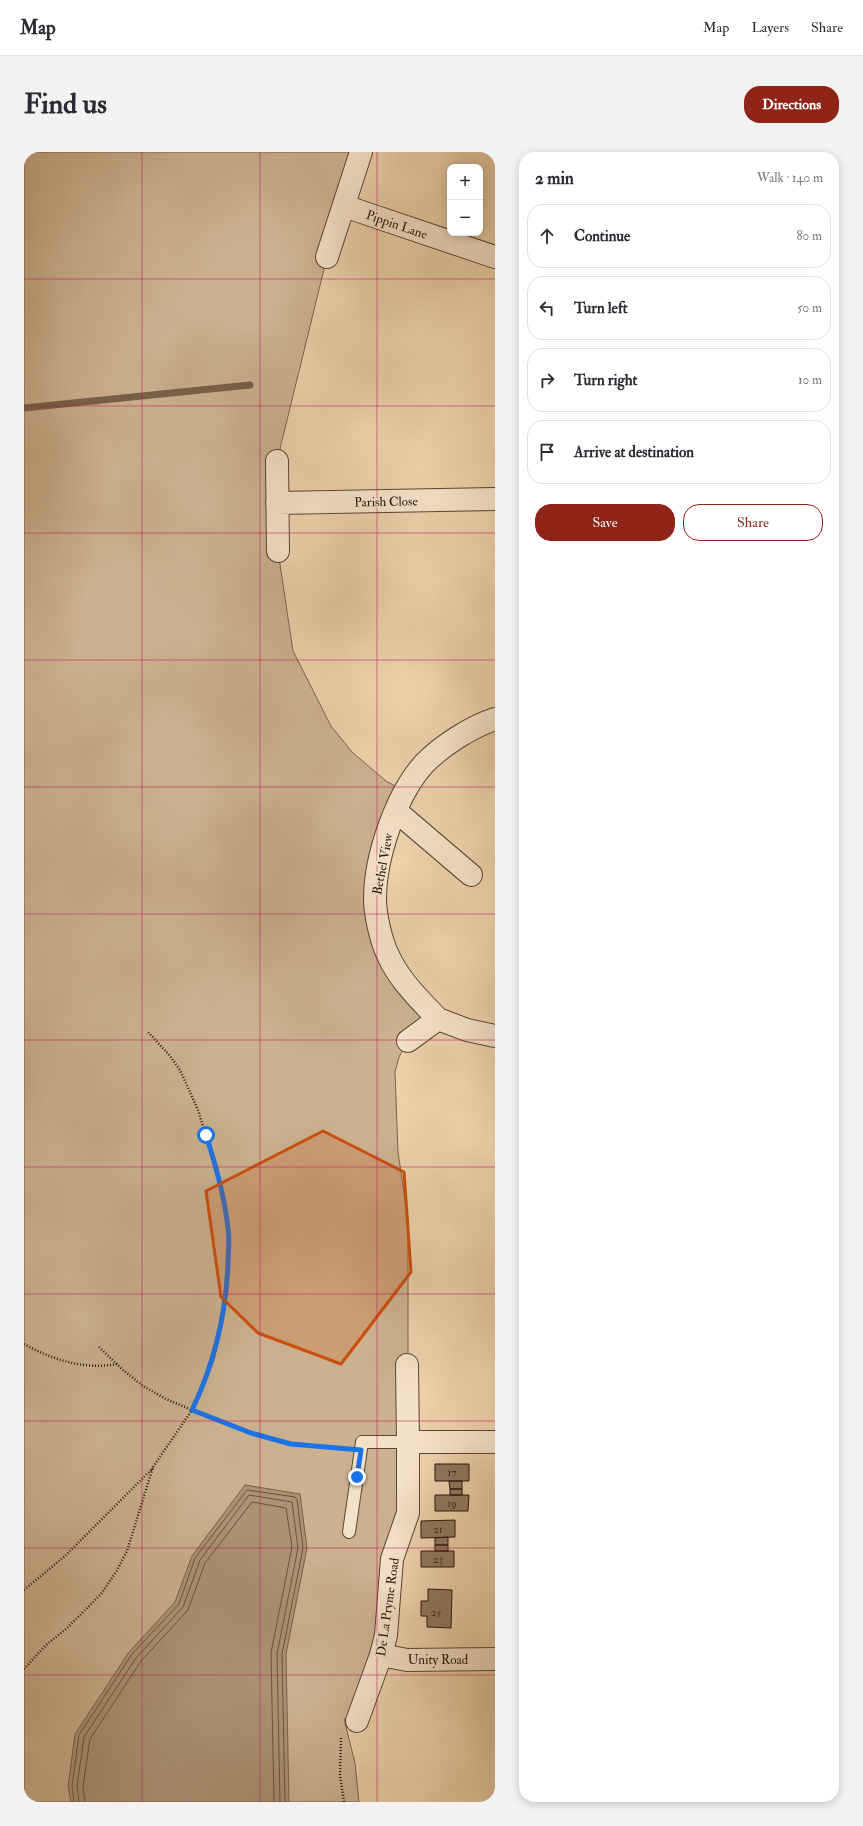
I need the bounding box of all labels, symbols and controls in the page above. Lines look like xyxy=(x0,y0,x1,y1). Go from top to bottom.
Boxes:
text: Map xyxy=(20,16,56,40)
text: Map xyxy=(703,19,729,36)
text: Layers xyxy=(751,19,789,36)
text: Share xyxy=(811,19,843,36)
button: Directions xyxy=(744,86,839,123)
text: Find us xyxy=(24,87,107,122)
map controls xyxy=(447,164,483,236)
button: + xyxy=(447,164,483,200)
text: 2 min xyxy=(535,168,574,189)
text: Walk · 140 m xyxy=(757,170,823,186)
button: − xyxy=(447,200,483,236)
street label: Pippin Lane xyxy=(364,207,430,244)
icon: ahead xyxy=(536,225,558,247)
text: Continue xyxy=(574,227,630,246)
text: 80 m xyxy=(796,228,822,244)
icon: left xyxy=(536,297,558,319)
text: Turn left xyxy=(574,299,628,318)
text: 50 m xyxy=(797,300,822,316)
icon: right xyxy=(536,369,558,391)
text: Turn right xyxy=(574,371,637,390)
text: 10 m xyxy=(798,372,822,388)
icon: arrive xyxy=(536,441,558,463)
text: Arrive at destination xyxy=(574,443,694,462)
street label: Parish Close xyxy=(354,493,419,511)
button: Save xyxy=(535,504,675,541)
button: Share xyxy=(683,504,823,541)
street label: Bethel View xyxy=(369,831,397,896)
route start xyxy=(197,1126,215,1144)
house number: 17 xyxy=(448,1466,456,1479)
route end xyxy=(348,1468,366,1486)
house number: 19 xyxy=(447,1497,457,1510)
house number: 21 xyxy=(433,1523,443,1536)
house number: 23 xyxy=(433,1553,443,1566)
street label: De La Pryme Road xyxy=(373,1556,404,1658)
house number: 25 xyxy=(431,1606,441,1619)
street label: Unity Road xyxy=(408,1652,469,1669)

